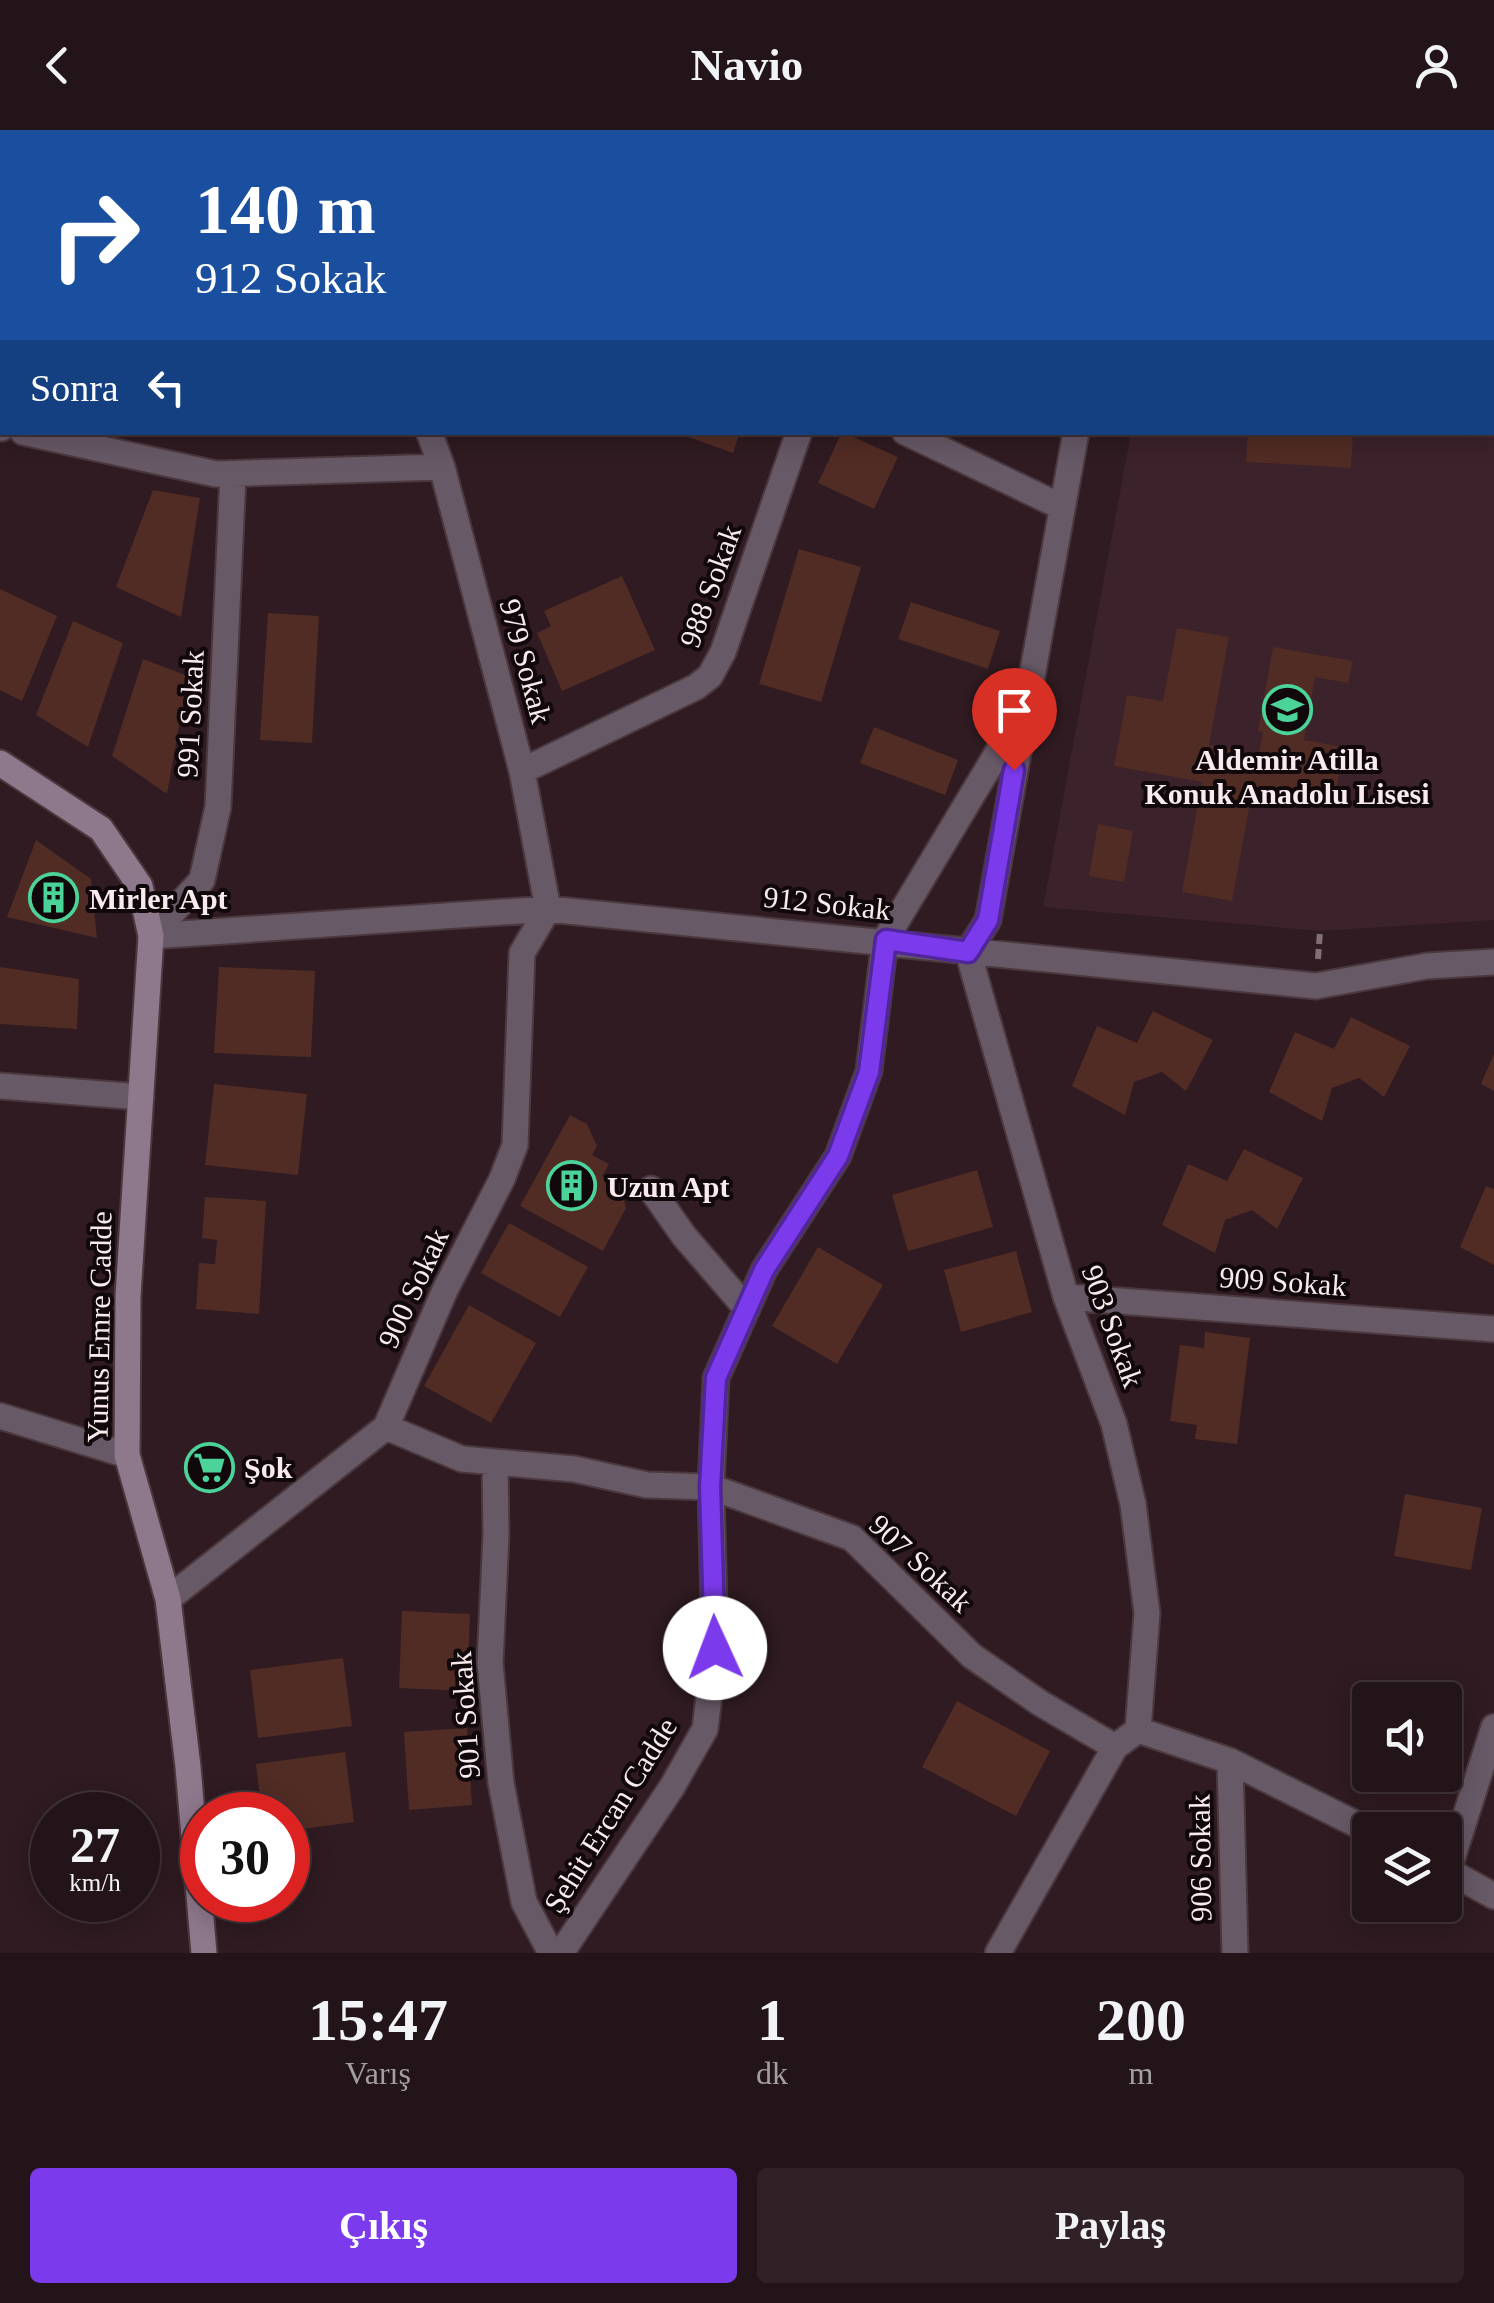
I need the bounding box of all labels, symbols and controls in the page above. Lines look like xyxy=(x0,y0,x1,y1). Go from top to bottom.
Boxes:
icon: back xyxy=(30,38,85,93)
icon: person xyxy=(1409,38,1464,93)
text: Navio xyxy=(691,40,803,90)
icon: right xyxy=(30,170,160,300)
text: 140 m xyxy=(195,171,376,248)
text: 912 Sokak xyxy=(195,253,386,303)
icon: left xyxy=(139,360,194,415)
text: Sonra xyxy=(30,367,119,409)
street label: 988 Sokak xyxy=(673,520,747,652)
street label: 979 Sokak xyxy=(494,595,558,727)
street label: 991 Sokak xyxy=(170,649,210,779)
pin xyxy=(972,668,1057,771)
icon: arrive xyxy=(987,683,1042,738)
school or university icon: Aldemir Atilla Konuk Anadolu Lisesi xyxy=(1261,684,1313,736)
place label: Aldemir Atilla Konuk Anadolu Lisesi xyxy=(1144,743,1430,810)
building icon: Mirler Apt xyxy=(28,872,80,924)
street label: 912 Sokak xyxy=(762,880,892,926)
place label: Mirler Apt xyxy=(89,882,228,915)
building icon: Uzun Apt xyxy=(546,1160,598,1212)
place label: Uzun Apt xyxy=(607,1170,730,1203)
street label: Yunus Emre Cadde xyxy=(80,1211,118,1443)
street label: 900 Sokak xyxy=(371,1223,455,1353)
street label: 903 Sokak xyxy=(1076,1260,1150,1392)
street label: 909 Sokak xyxy=(1218,1260,1348,1302)
supermarket icon: Şok xyxy=(183,1441,235,1493)
place label: Şok xyxy=(244,1451,293,1484)
street label: 907 Sokak xyxy=(863,1507,979,1619)
position arrow xyxy=(663,1596,767,1700)
street label: 901 Sokak xyxy=(444,1650,486,1780)
map controls xyxy=(1352,1682,1462,1922)
button: sound xyxy=(1352,1682,1462,1792)
street label: Şehit Ercan Cadde xyxy=(537,1712,683,1918)
speed limit sign: 30 xyxy=(180,1792,310,1922)
street label: 906 Sokak xyxy=(1182,1794,1218,1922)
button: layers xyxy=(1352,1812,1462,1922)
text: 27 xyxy=(70,1817,120,1873)
text: km/h xyxy=(69,1869,121,1896)
text: 15:47 xyxy=(308,1987,448,2053)
text: 1 xyxy=(757,1987,787,2053)
text: 200 xyxy=(1096,1987,1186,2053)
text: Varış xyxy=(345,2055,411,2091)
text: dk xyxy=(756,2055,788,2091)
text: m xyxy=(1129,2055,1153,2091)
button: Çıkış xyxy=(30,2168,737,2283)
button: Paylaş xyxy=(757,2168,1464,2283)

